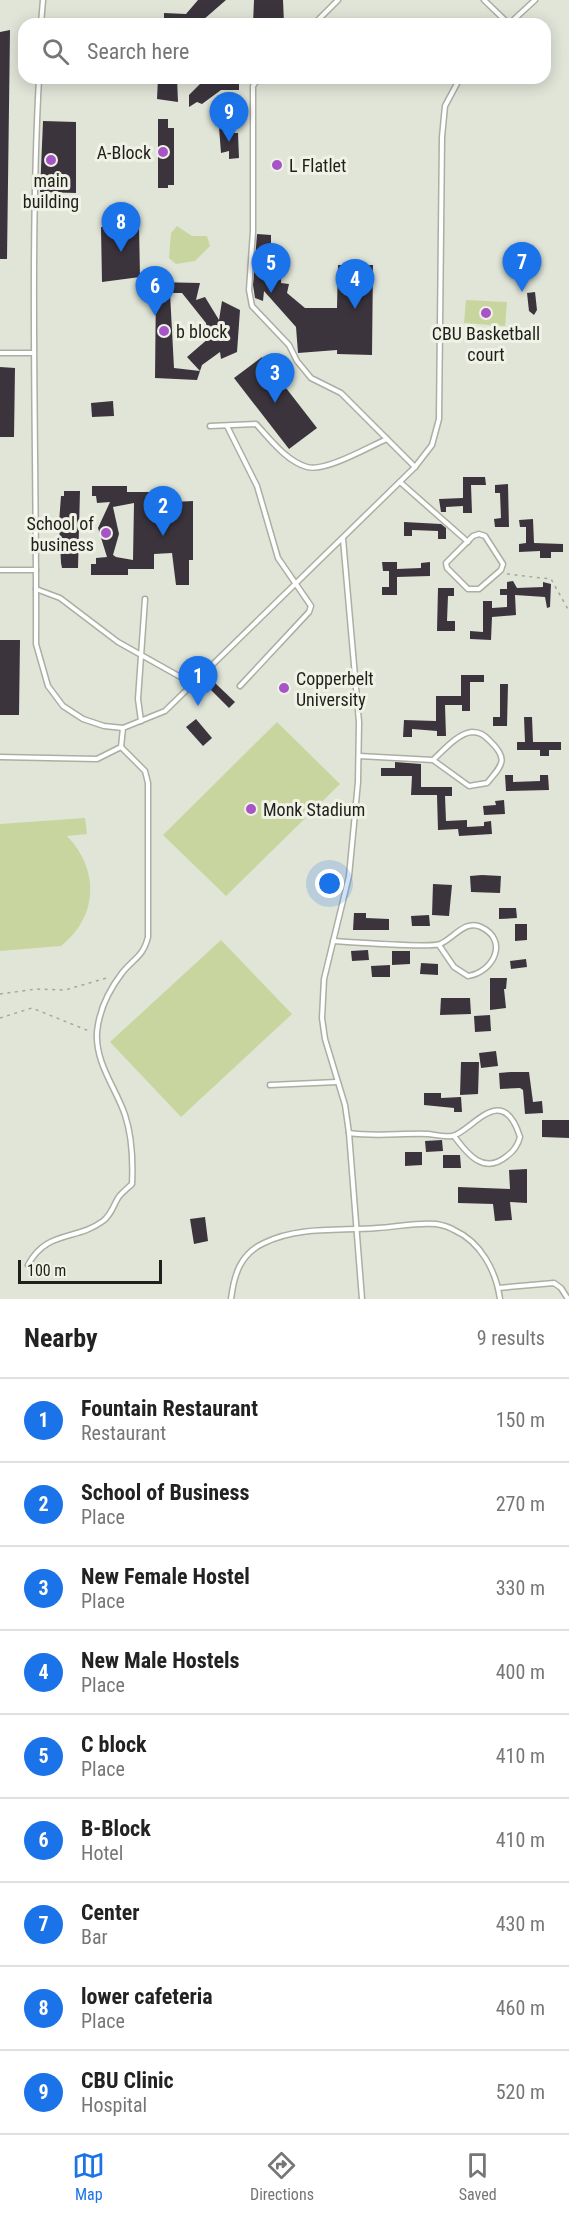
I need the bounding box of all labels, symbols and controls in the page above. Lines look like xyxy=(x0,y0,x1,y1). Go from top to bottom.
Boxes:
search box xyxy=(18,18,551,84)
icon: search xyxy=(39,35,72,68)
text: Search here xyxy=(87,39,189,64)
pin: 9 xyxy=(210,92,248,142)
place label: A-Block xyxy=(97,142,151,163)
marker: A-Block xyxy=(156,145,170,159)
marker: main building xyxy=(44,153,58,167)
place label: L Flatlet xyxy=(289,155,346,176)
marker: L Flatlet xyxy=(270,158,284,172)
place label: main building xyxy=(23,170,79,212)
pin: 8 xyxy=(102,202,140,252)
pin: 7 xyxy=(502,242,542,292)
pin: 5 xyxy=(252,244,290,293)
pin: 4 xyxy=(336,260,374,309)
pin: 6 xyxy=(136,266,174,316)
marker: CBU Basketball court xyxy=(479,306,493,320)
place label: b block xyxy=(176,321,227,342)
place label: CBU Basketball court xyxy=(432,323,540,365)
marker: b block xyxy=(157,324,171,338)
pin: 3 xyxy=(256,354,294,403)
pin: 2 xyxy=(144,486,182,536)
place label: School of business xyxy=(27,513,94,555)
marker: School of business xyxy=(99,526,113,540)
pin: 1 xyxy=(178,656,218,706)
place label: Copperbelt University xyxy=(296,668,374,710)
marker: Copperbelt University xyxy=(277,681,291,695)
place label: Monk Stadium xyxy=(263,799,365,820)
marker: Monk Stadium xyxy=(244,802,258,816)
your location xyxy=(315,869,344,898)
scale bar xyxy=(18,1257,162,1284)
text: 100 m xyxy=(27,1261,66,1280)
text: Nearby xyxy=(24,1323,98,1353)
text: 9 results xyxy=(477,1326,545,1350)
text: Fountain Restaurant xyxy=(81,1396,258,1421)
text: 1 xyxy=(38,1408,49,1432)
text: 150 m xyxy=(496,1408,545,1432)
text: Restaurant xyxy=(81,1421,166,1445)
text: School of Business xyxy=(81,1480,250,1505)
text: 2 xyxy=(38,1492,49,1516)
text: 270 m xyxy=(496,1492,545,1516)
text: Place xyxy=(81,1505,125,1529)
text: New Female Hostel xyxy=(81,1564,250,1589)
text: 3 xyxy=(38,1576,49,1600)
text: 330 m xyxy=(496,1576,545,1600)
text: Place xyxy=(81,1589,125,1613)
text: New Male Hostels xyxy=(81,1648,239,1673)
text: 4 xyxy=(38,1660,49,1684)
text: 400 m xyxy=(496,1660,545,1684)
text: Place xyxy=(81,1673,125,1697)
text: C block xyxy=(81,1732,147,1757)
text: 5 xyxy=(38,1744,49,1768)
text: 410 m xyxy=(496,1744,545,1768)
text: Place xyxy=(81,1757,125,1781)
text: B-Block xyxy=(81,1816,151,1841)
text: 6 xyxy=(38,1828,49,1852)
text: 410 m xyxy=(496,1828,545,1852)
text: Hotel xyxy=(81,1841,123,1865)
text: Center xyxy=(81,1900,139,1925)
text: 7 xyxy=(38,1912,49,1936)
text: 430 m xyxy=(496,1912,545,1936)
text: Bar xyxy=(81,1925,108,1949)
text: lower cafeteria xyxy=(81,1984,213,2009)
text: 8 xyxy=(38,1996,49,2020)
text: 460 m xyxy=(496,1996,545,2020)
text: Place xyxy=(81,2009,125,2033)
text: CBU Clinic xyxy=(81,2068,174,2093)
text: 9 xyxy=(38,2080,49,2104)
text: 520 m xyxy=(496,2080,545,2104)
text: Hospital xyxy=(81,2093,147,2117)
tab: Map xyxy=(72,2149,105,2204)
tab: Directions xyxy=(250,2149,314,2204)
tab: Saved xyxy=(459,2149,497,2204)

